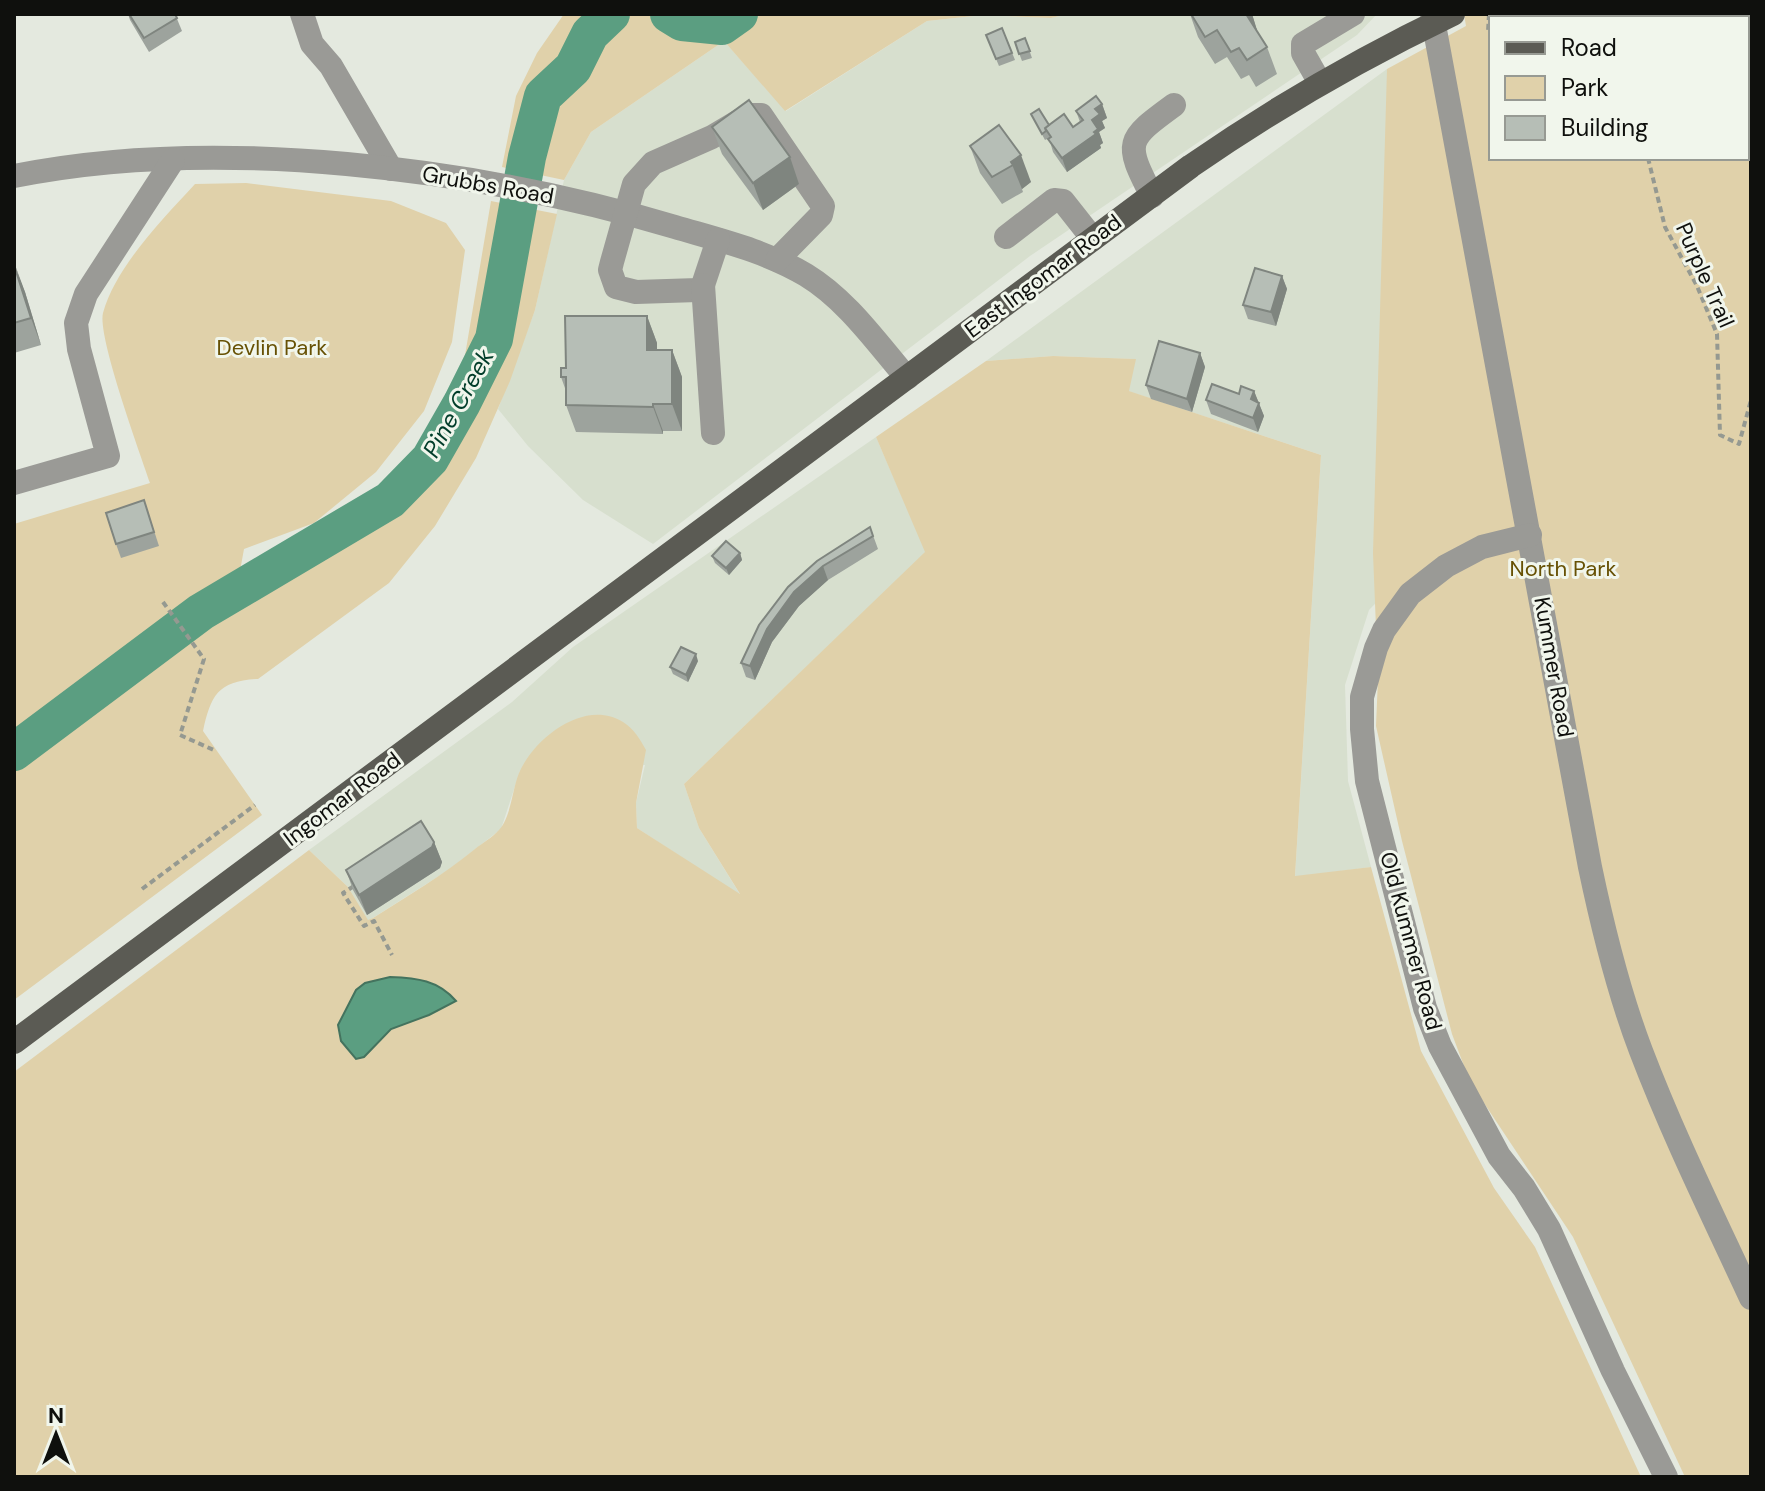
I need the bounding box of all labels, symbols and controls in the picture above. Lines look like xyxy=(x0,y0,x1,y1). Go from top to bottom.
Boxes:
legend xyxy=(1489,16,1749,160)
text: Road xyxy=(1561,32,1617,63)
text: Park xyxy=(1561,72,1608,103)
text: Building xyxy=(1561,112,1648,143)
street label: Grubbs Road xyxy=(420,159,556,211)
street label: East Ingomar Road xyxy=(959,208,1127,344)
street label: Purple Trail xyxy=(1669,218,1741,332)
park label: Devlin Park xyxy=(217,333,327,362)
water label: Pine Creek xyxy=(415,343,501,463)
park label: North Park xyxy=(1510,554,1616,583)
street label: Kummer Road xyxy=(1527,595,1581,739)
street label: Ingomar Road xyxy=(278,745,406,853)
street label: Old Kummer Road xyxy=(1373,849,1449,1033)
north arrow xyxy=(16,1395,96,1475)
text: N xyxy=(48,1401,64,1430)

